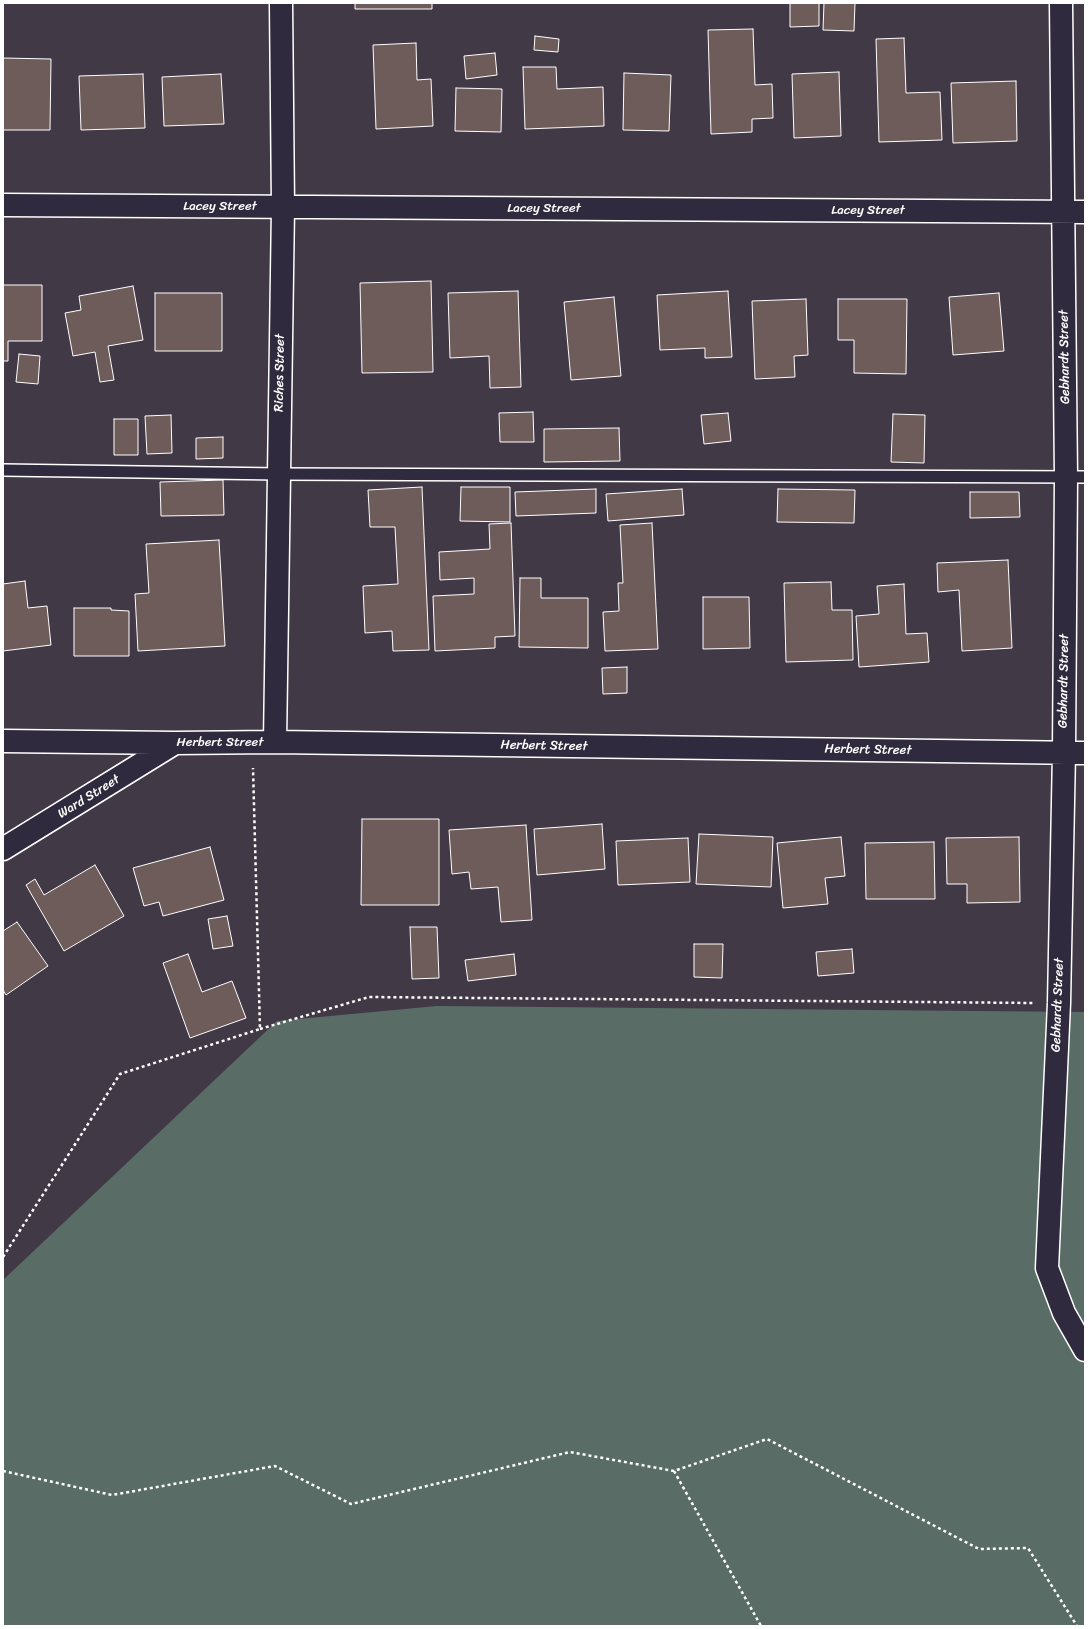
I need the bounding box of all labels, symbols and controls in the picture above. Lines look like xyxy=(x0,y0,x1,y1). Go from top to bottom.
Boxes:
street label: Lacey Street xyxy=(183,199,257,215)
street label: Lacey Street xyxy=(507,201,581,217)
street label: Lacey Street xyxy=(831,203,905,219)
street label: Gebhardt Street xyxy=(1056,310,1074,404)
street label: Riches Street xyxy=(272,334,288,412)
street label: Gebhardt Street xyxy=(1055,634,1073,728)
street label: Herbert Street xyxy=(176,735,264,751)
street label: Herbert Street xyxy=(500,737,588,755)
street label: Herbert Street xyxy=(824,741,912,759)
street label: Ward Street xyxy=(55,772,123,822)
street label: Gebhardt Street xyxy=(1049,958,1067,1052)

